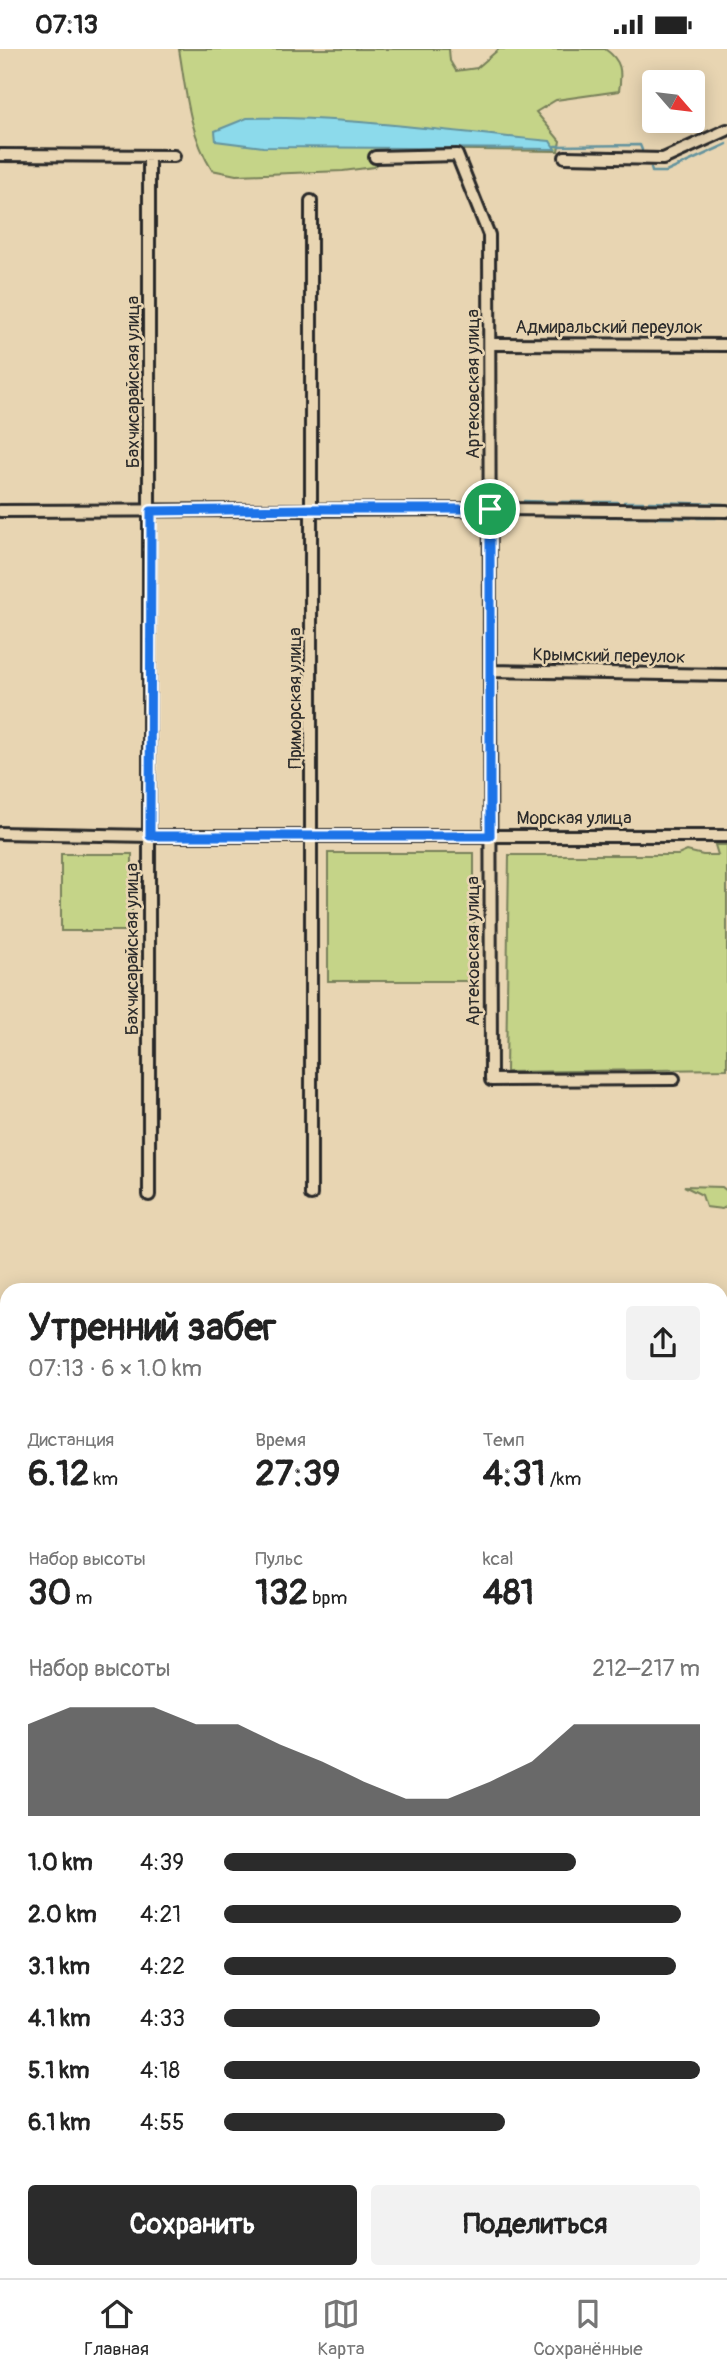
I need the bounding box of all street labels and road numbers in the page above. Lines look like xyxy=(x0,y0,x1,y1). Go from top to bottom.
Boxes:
street label: Бахчисарайская улица xyxy=(122,296,145,468)
street label: Артековская улица xyxy=(462,309,485,459)
street label: Адмиральский переулок xyxy=(515,316,703,339)
street label: Приморская улица xyxy=(284,627,307,769)
street label: Крымский переулок xyxy=(532,643,686,669)
street label: Морская улица xyxy=(516,807,632,830)
street label: Бахчисарайская улица xyxy=(121,863,144,1035)
street label: Артековская улица xyxy=(462,876,485,1026)

